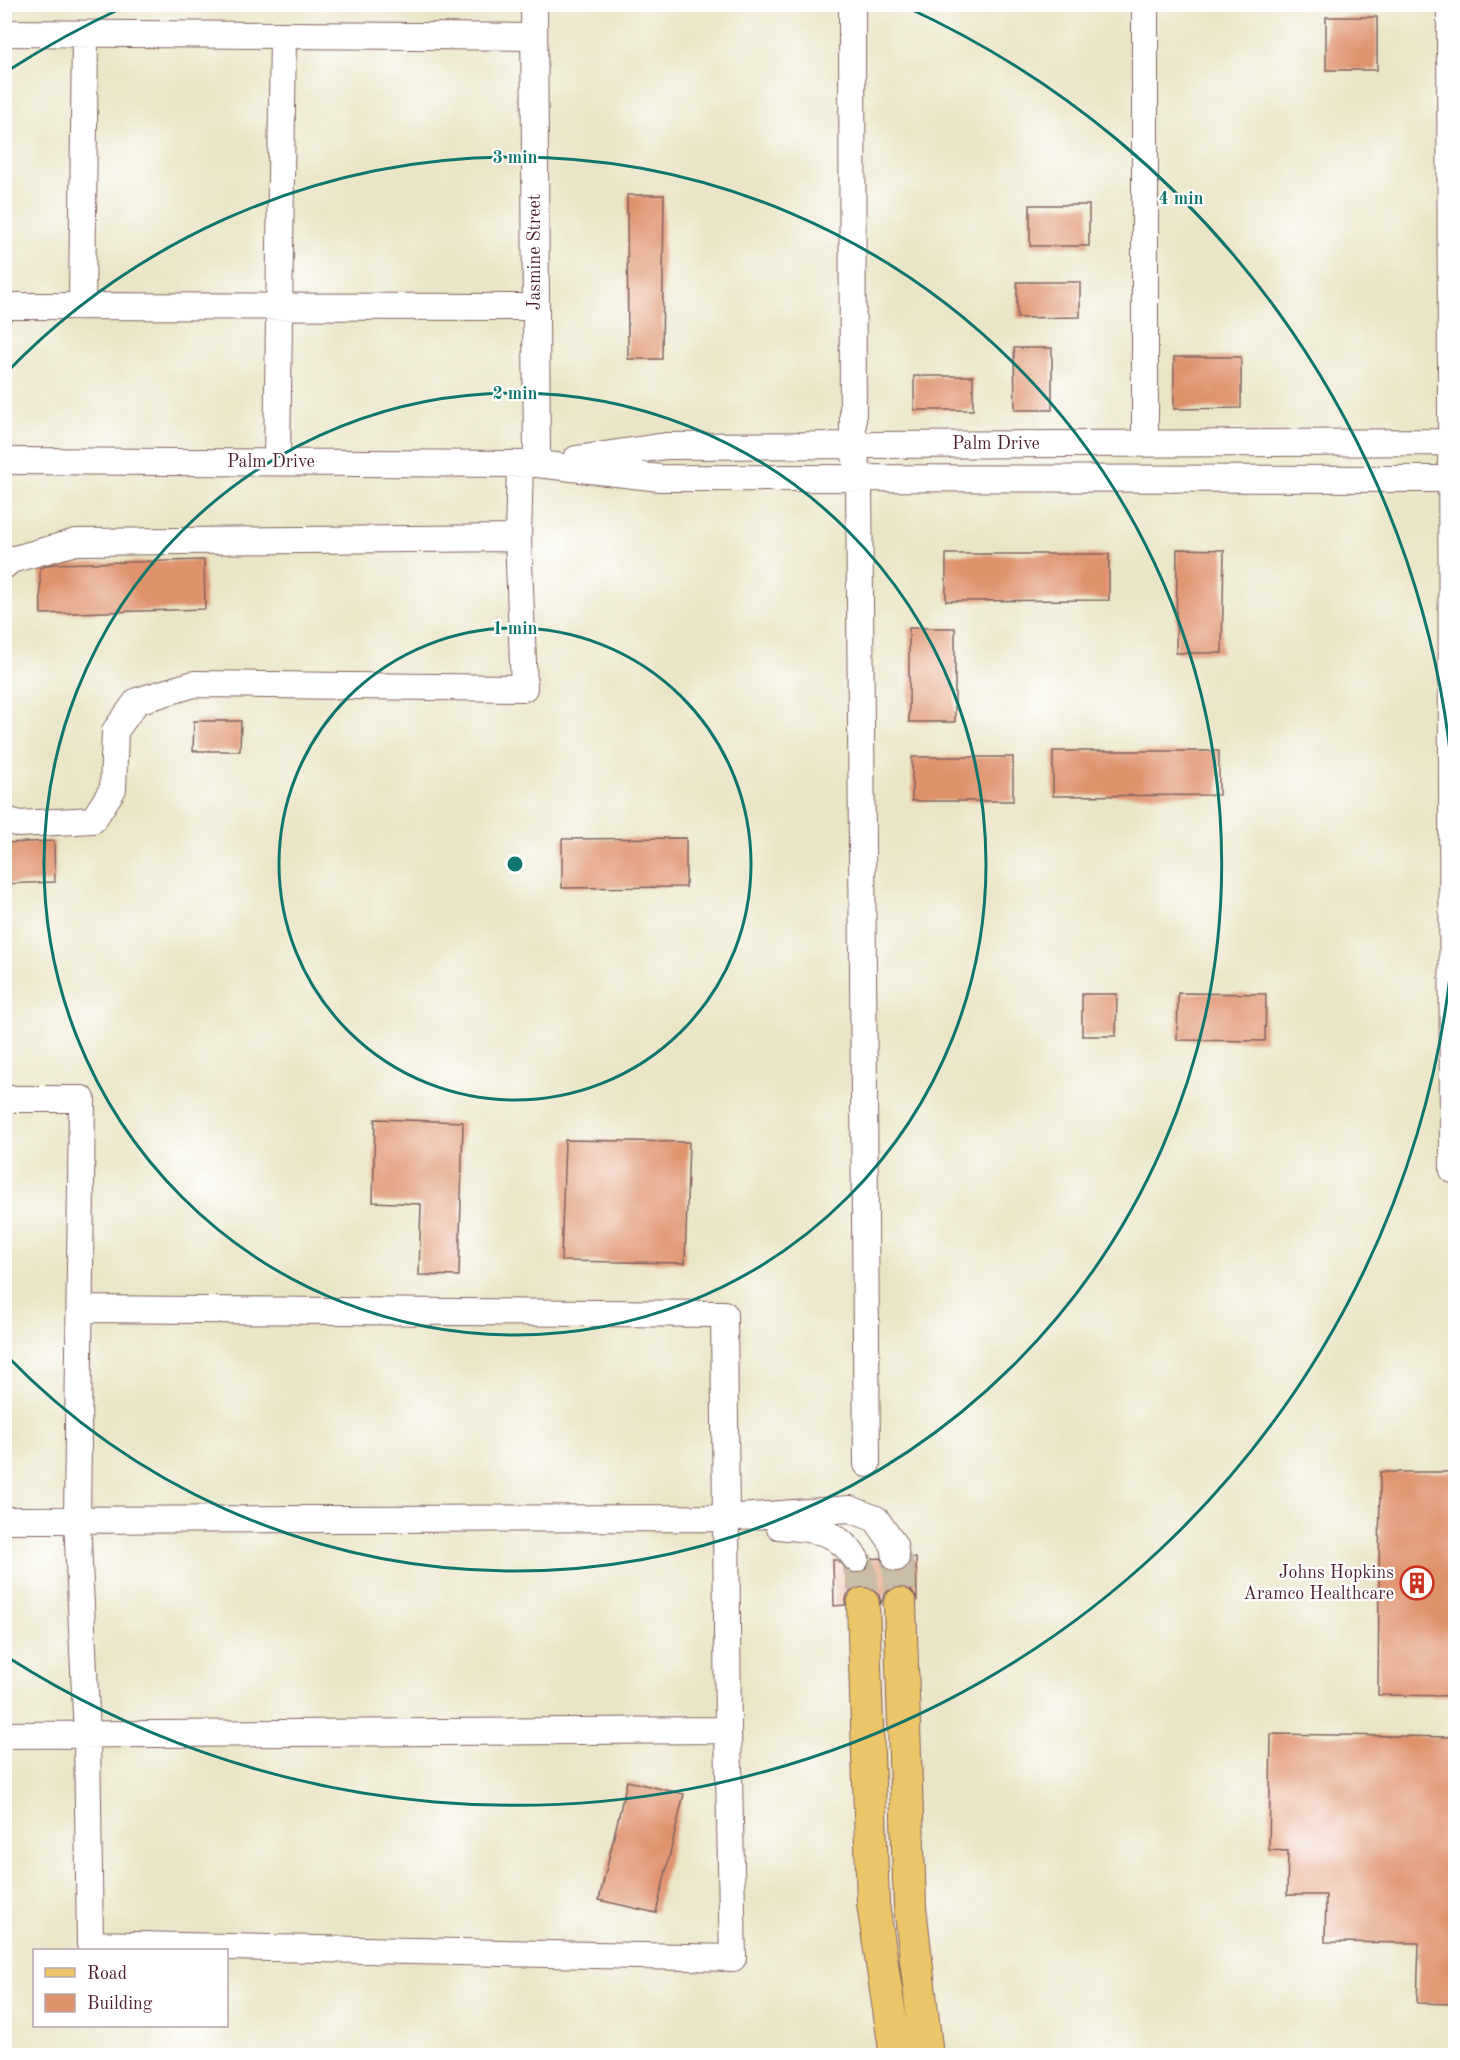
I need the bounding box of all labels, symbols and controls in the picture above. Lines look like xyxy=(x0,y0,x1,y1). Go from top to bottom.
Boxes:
text: 3 min xyxy=(492,149,538,167)
text: 4 min xyxy=(1158,190,1204,208)
street label: Jasmine Street xyxy=(526,194,544,310)
text: 2 min xyxy=(492,385,538,403)
street label: Palm Drive xyxy=(952,435,1040,453)
street label: Palm Drive xyxy=(227,453,315,471)
text: 1 min xyxy=(492,620,538,638)
centre of rings xyxy=(505,854,525,874)
place label: Johns Hopkins Aramco Healthcare xyxy=(1243,1564,1394,1603)
building icon: Johns Hopkins Aramco Healthcare xyxy=(1399,1565,1435,1601)
legend xyxy=(33,1949,228,2027)
text: Road xyxy=(87,1965,127,1983)
text: Building xyxy=(87,1995,153,2013)

